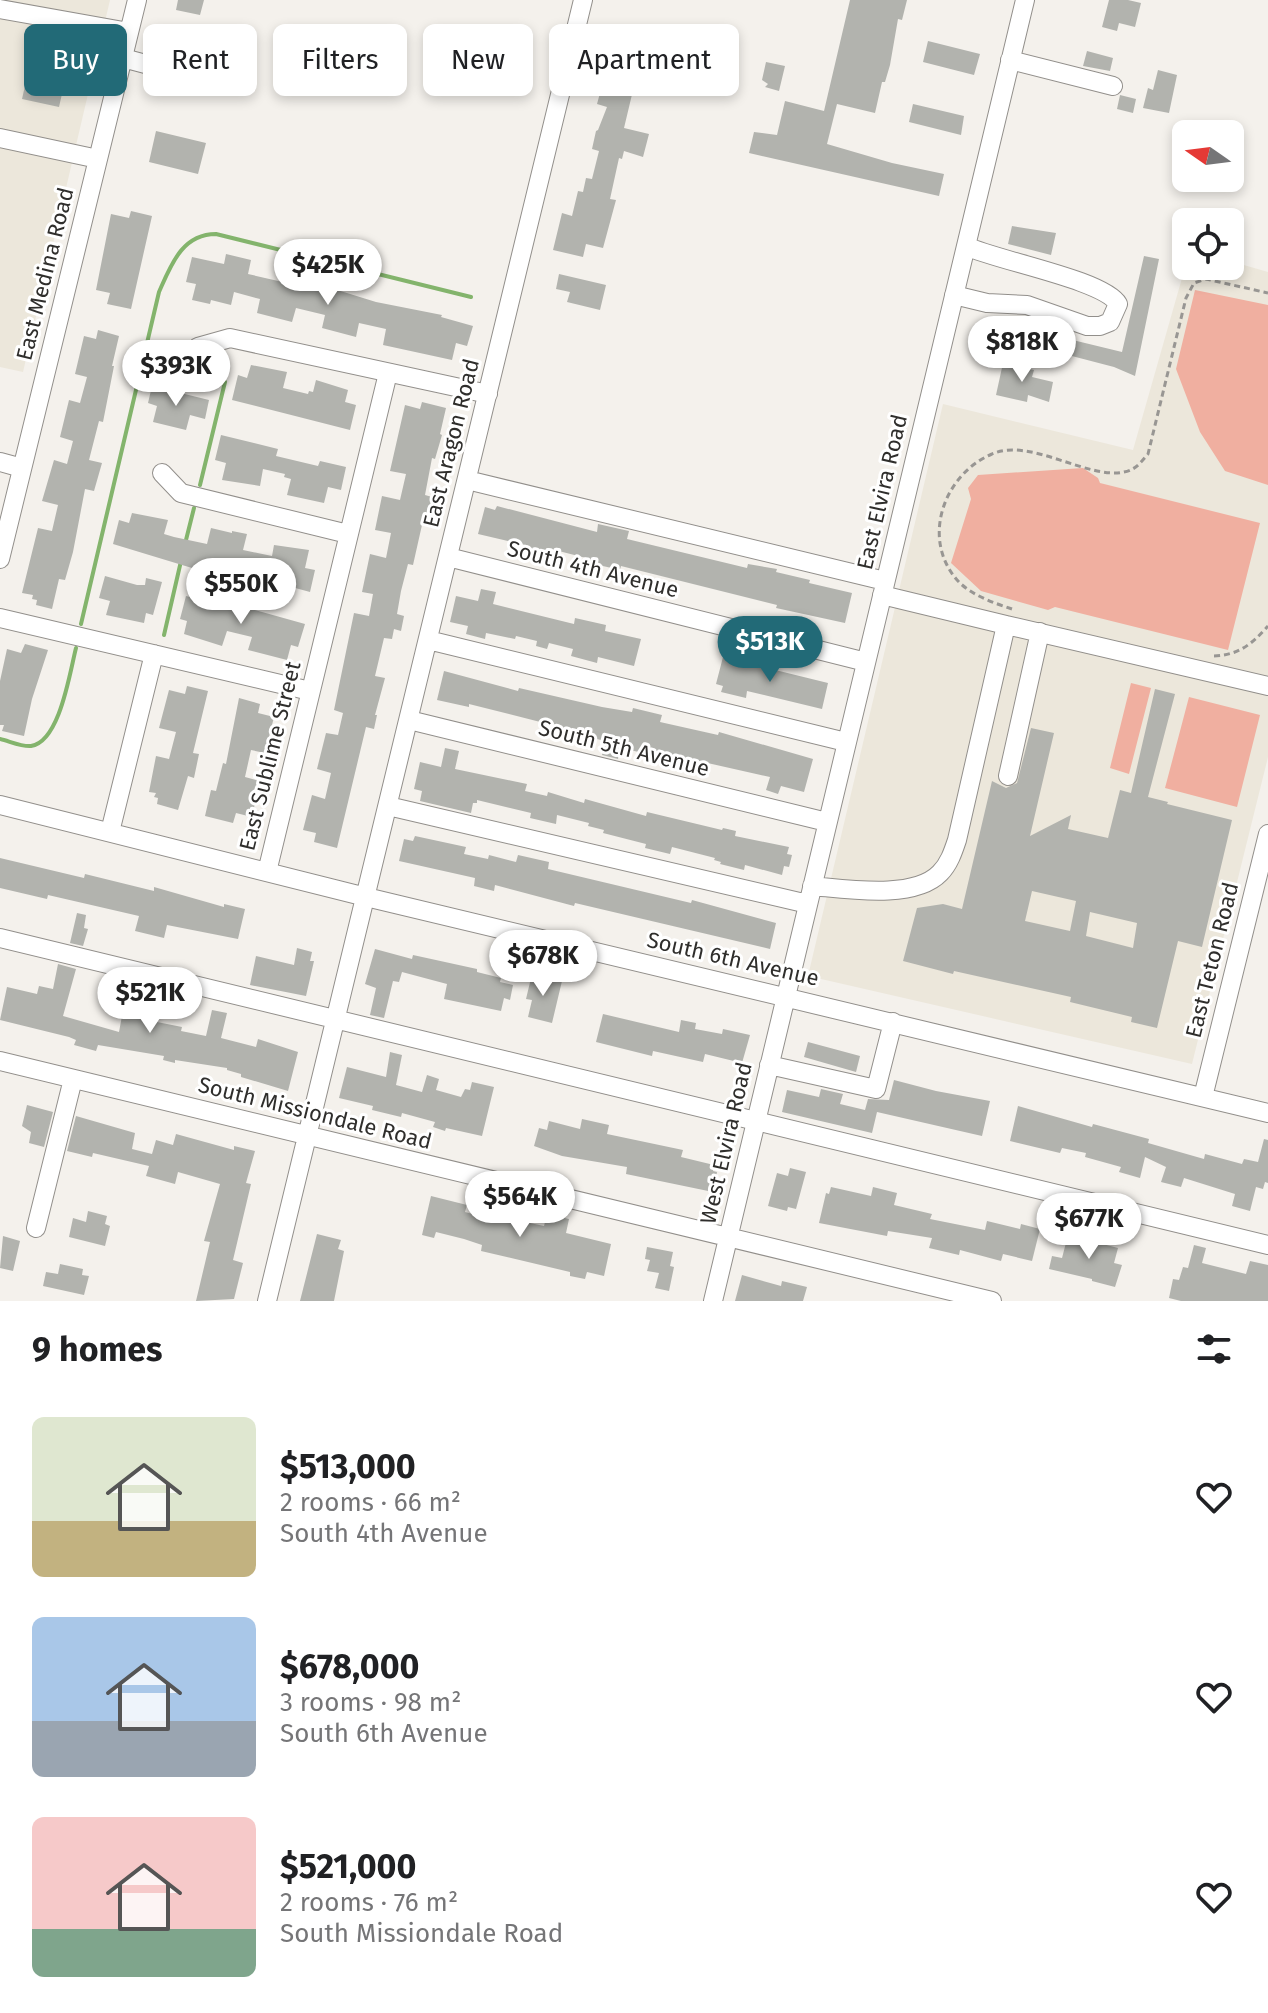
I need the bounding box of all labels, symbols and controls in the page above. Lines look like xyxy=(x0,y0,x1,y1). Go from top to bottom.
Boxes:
chip: Buy xyxy=(24,24,127,96)
chip: Rent xyxy=(143,24,257,96)
chip: Filters xyxy=(273,24,407,96)
chip: New xyxy=(423,24,533,96)
chip: Apartment xyxy=(549,24,739,96)
north arrow xyxy=(1172,120,1244,192)
map controls xyxy=(1172,120,1244,280)
street label: East Medina Road xyxy=(10,185,80,363)
button: locate xyxy=(1172,208,1244,280)
pin: $425K xyxy=(272,239,384,307)
text: $425K xyxy=(292,249,364,280)
pin: $818K xyxy=(966,316,1078,384)
text: $818K xyxy=(986,326,1058,357)
pin: $393K xyxy=(120,340,232,408)
text: $393K xyxy=(140,350,212,381)
street label: East Aragon Road xyxy=(417,356,485,530)
street label: East Elvira Road xyxy=(851,412,913,572)
street label: South 4th Avenue xyxy=(504,535,682,603)
pin: $550K xyxy=(185,558,297,626)
text: $550K xyxy=(204,568,278,599)
pin: $513K xyxy=(714,616,826,684)
text: $513K xyxy=(736,626,804,657)
street label: East Sublime Street xyxy=(233,658,307,853)
street label: South 5th Avenue xyxy=(536,714,712,782)
street label: East Teton Road xyxy=(1180,879,1244,1041)
street label: South 6th Avenue xyxy=(644,926,822,992)
pin: $678K xyxy=(487,930,599,998)
text: $678K xyxy=(507,940,579,971)
pin: $521K xyxy=(94,967,206,1035)
text: $521K xyxy=(115,977,185,1008)
street label: West Elvira Road xyxy=(694,1060,758,1226)
street label: South Missiondale Road xyxy=(195,1071,435,1155)
pin: $564K xyxy=(464,1171,576,1239)
text: $564K xyxy=(483,1181,557,1212)
pin: $677K xyxy=(1033,1193,1145,1261)
text: $677K xyxy=(1054,1203,1124,1234)
icon: filters xyxy=(1192,1327,1236,1371)
text: 9 homes xyxy=(32,1329,163,1370)
text: $513,000 xyxy=(280,1446,416,1487)
icon: home xyxy=(96,1449,192,1545)
icon: heart xyxy=(1192,1475,1236,1519)
text: 2 rooms · 66 m² xyxy=(280,1487,461,1518)
text: South 4th Avenue xyxy=(280,1518,488,1549)
text: $678,000 xyxy=(280,1646,419,1687)
icon: home xyxy=(96,1649,192,1745)
icon: heart xyxy=(1192,1675,1236,1719)
text: 3 rooms · 98 m² xyxy=(280,1687,461,1718)
text: South 6th Avenue xyxy=(280,1718,488,1749)
text: $521,000 xyxy=(280,1846,416,1887)
icon: home xyxy=(96,1849,192,1945)
icon: heart xyxy=(1192,1875,1236,1919)
text: 2 rooms · 76 m² xyxy=(280,1887,458,1918)
text: South Missiondale Road xyxy=(280,1918,563,1949)

